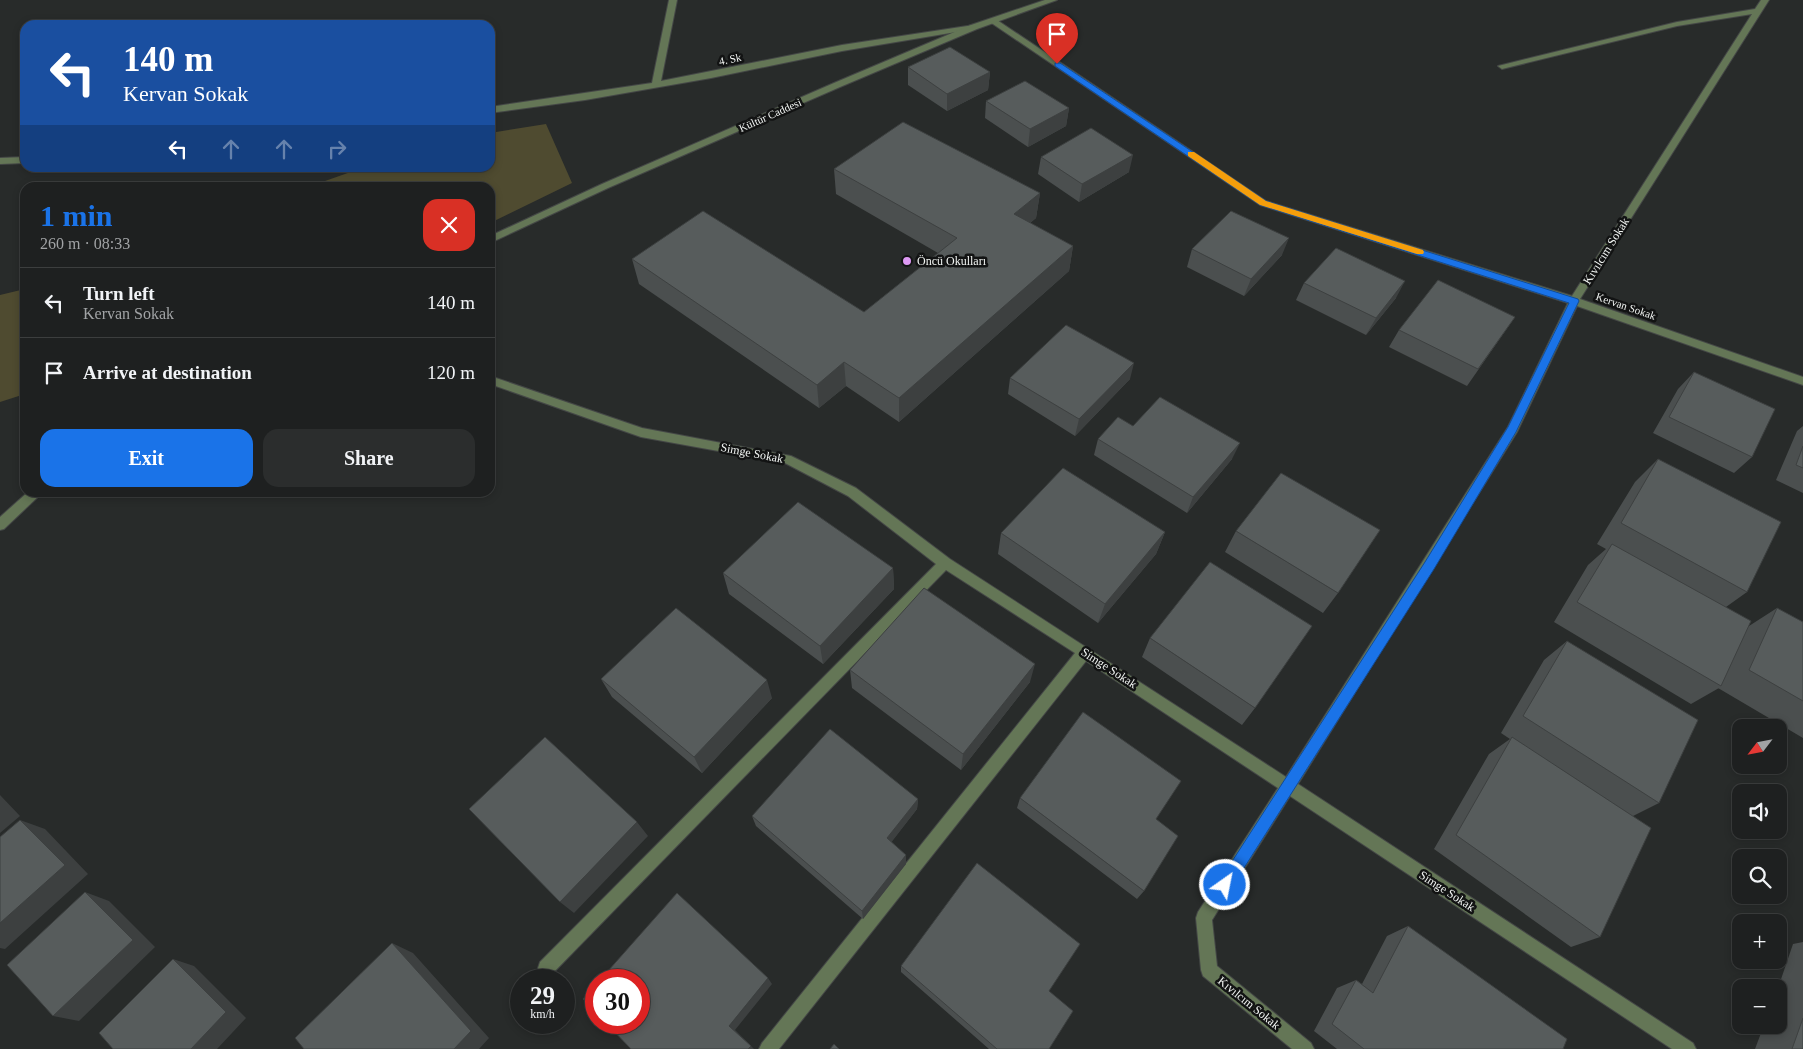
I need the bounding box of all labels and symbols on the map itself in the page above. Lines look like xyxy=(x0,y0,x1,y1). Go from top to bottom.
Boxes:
pin xyxy=(1036,13,1078,64)
street label: 4. Sk xyxy=(718,51,743,67)
street label: Kültür Caddesi xyxy=(737,96,803,134)
street label: Kıvılcım Sokak xyxy=(1580,215,1632,287)
place label: Öncü Okulları xyxy=(917,254,987,268)
marker: Öncü Okulları xyxy=(901,255,913,267)
street label: Kervan Sokak xyxy=(1594,290,1658,322)
street label: Simge Sokak xyxy=(719,440,785,466)
street label: Simge Sokak xyxy=(1078,645,1140,691)
north arrow xyxy=(1732,719,1788,774)
position arrow xyxy=(1198,858,1250,910)
street label: Simge Sokak xyxy=(1416,868,1478,914)
speed limit sign: 30 xyxy=(585,969,650,1034)
street label: Kıvılcım Sokak xyxy=(1215,974,1283,1032)

